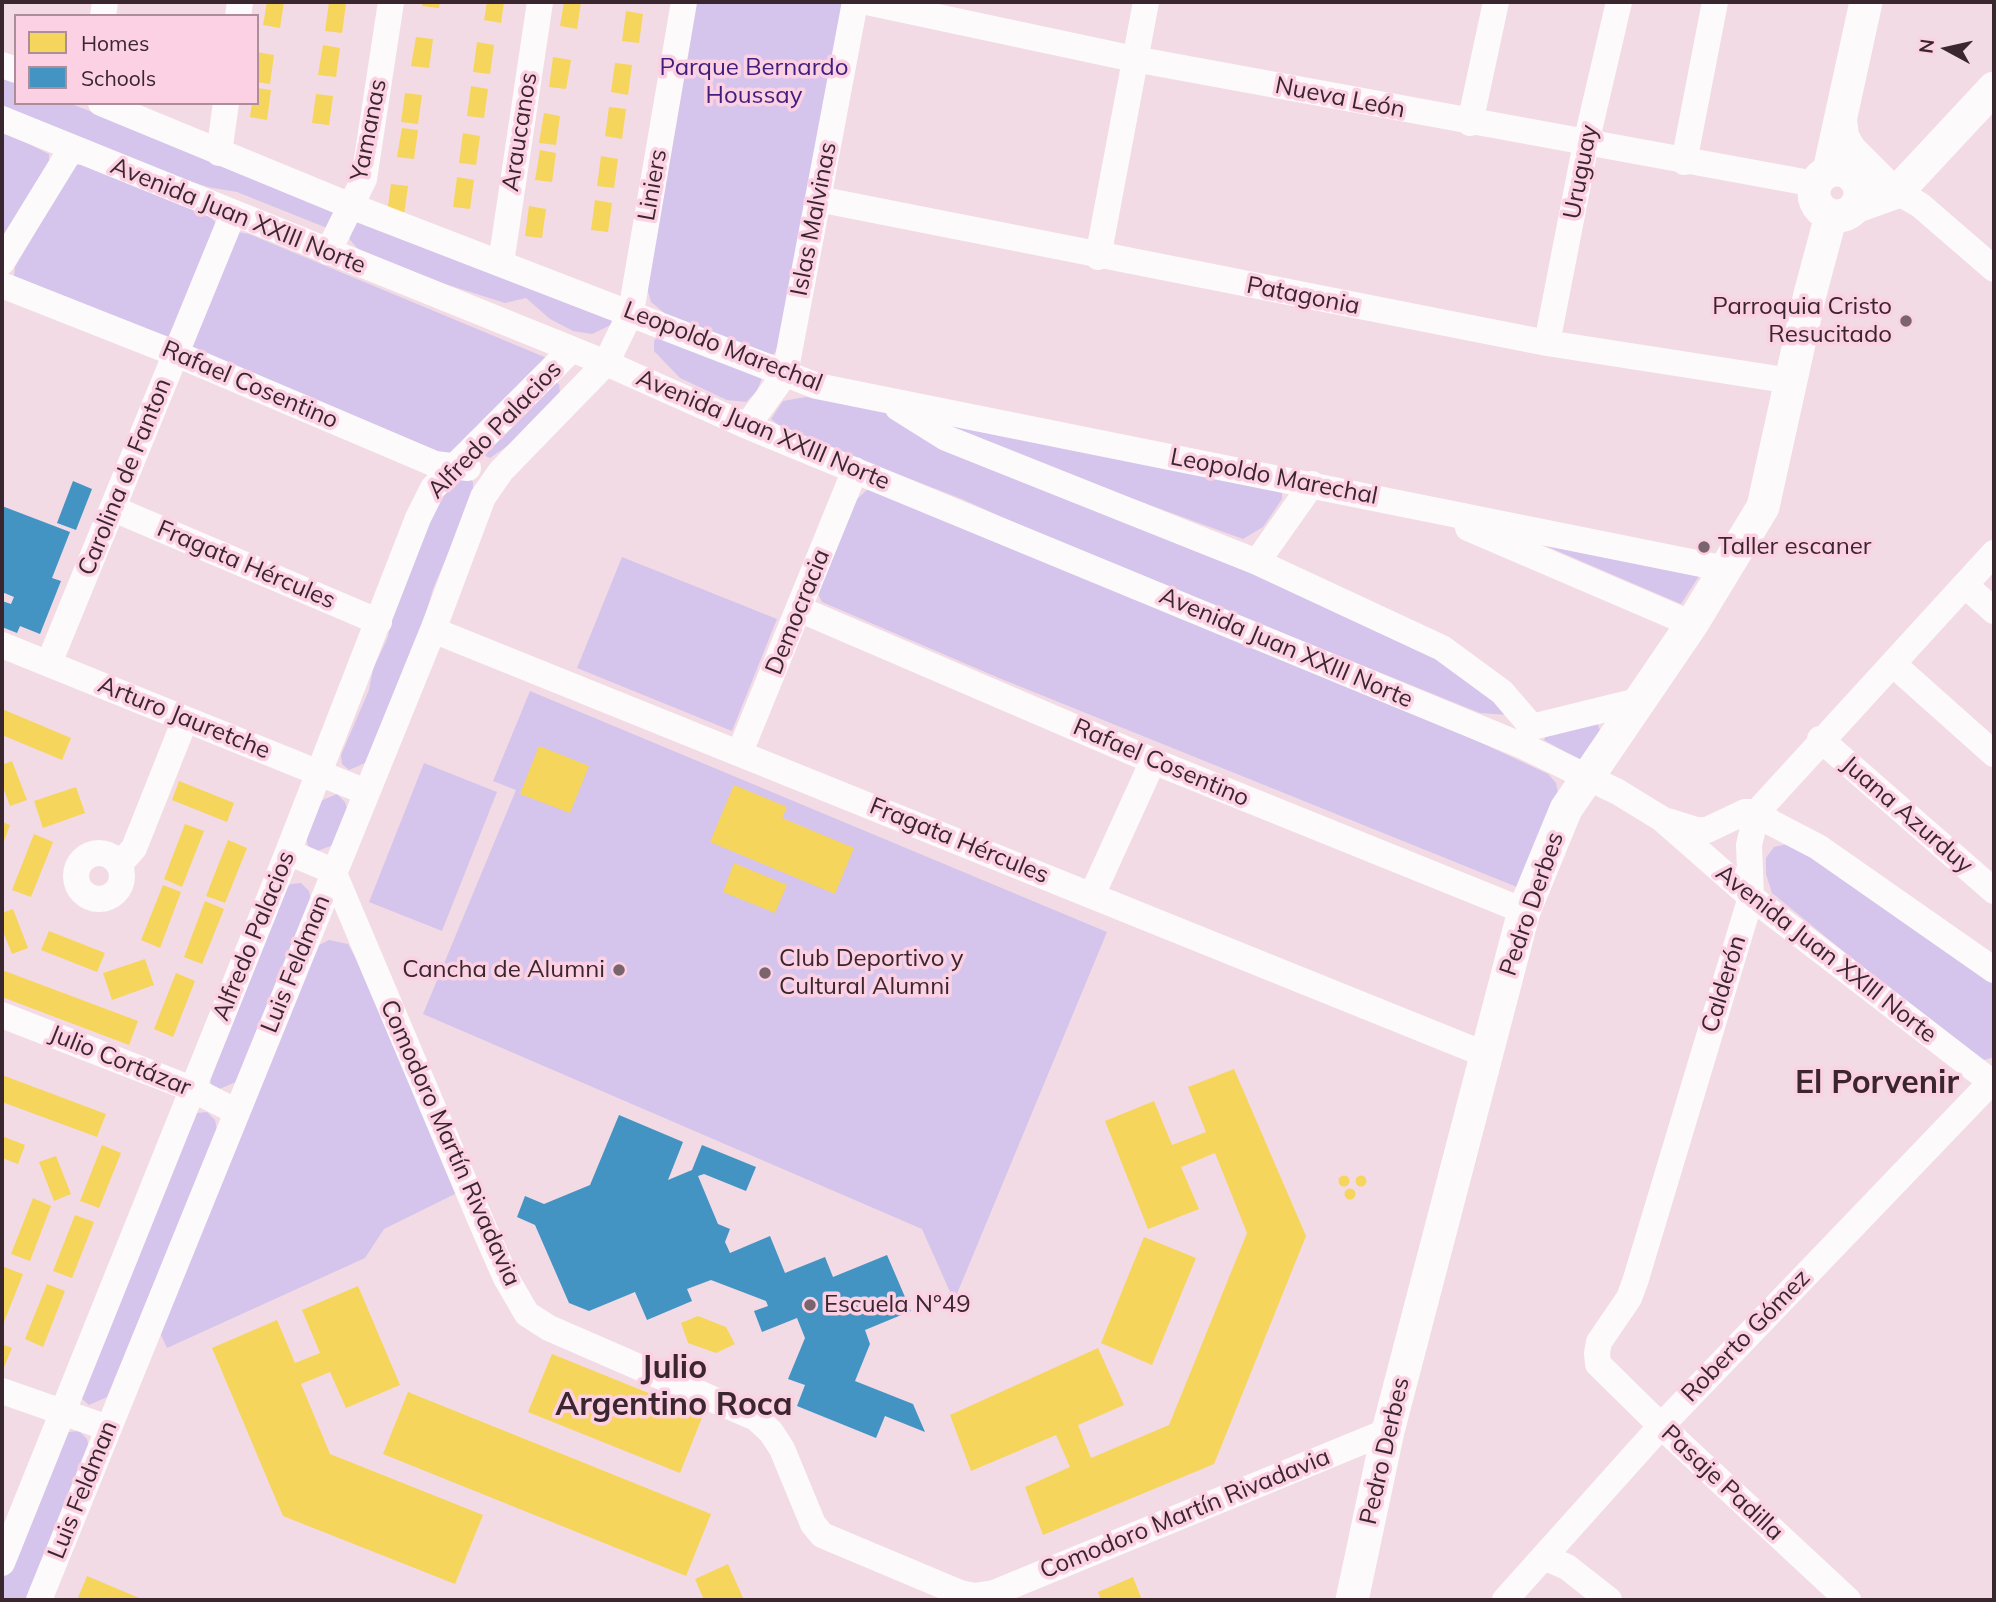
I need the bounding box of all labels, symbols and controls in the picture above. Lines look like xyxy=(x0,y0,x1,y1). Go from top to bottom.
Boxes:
legend xyxy=(14,14,259,105)
north arrow xyxy=(1912,14,1982,84)
text: Homes xyxy=(81,30,149,56)
text: N xyxy=(1913,37,1939,55)
park label: Parque Bernardo Houssay xyxy=(660,54,848,110)
text: Schools xyxy=(81,65,156,91)
street label: Araucanos xyxy=(496,70,544,194)
street label: Nueva León xyxy=(1273,71,1407,125)
street label: Yamanas xyxy=(345,77,393,183)
street label: Uruguay xyxy=(1558,122,1604,222)
street label: Islas Malvinas xyxy=(785,140,843,298)
street label: Liniers xyxy=(633,147,673,223)
street label: Avenida Juan XXIII Norte xyxy=(106,152,370,280)
street label: Patagonia xyxy=(1244,271,1362,321)
place label: Parroquia Cristo Resucitado xyxy=(1712,293,1892,349)
street label: Leopoldo Marechal xyxy=(620,296,826,398)
marker: Parroquia Cristo Resucitado xyxy=(1898,313,1914,329)
street label: Rafael Cosentino xyxy=(158,335,342,435)
street label: Alfredo Palacios xyxy=(422,355,568,505)
street label: Avenida Juan XXIII Norte xyxy=(632,364,894,496)
street label: Carolina de Fanton xyxy=(72,374,178,580)
street label: Leopoldo Marechal xyxy=(1168,443,1380,511)
street label: Fragata Hércules xyxy=(153,515,339,615)
place label: Taller escaner xyxy=(1718,533,1871,561)
marker: Taller escaner xyxy=(1696,539,1712,555)
street label: Democracia xyxy=(760,545,836,679)
street label: Avenida Juan XXIII Norte xyxy=(1155,582,1417,714)
street label: Arturo Jauretche xyxy=(94,670,274,766)
street label: Rafael Cosentino xyxy=(1069,713,1253,813)
street label: Juana Azurduy xyxy=(1836,750,1978,880)
street label: Fragata Hércules xyxy=(865,792,1053,890)
street label: Pedro Derbes xyxy=(1494,828,1570,980)
street label: Alfredo Palacios xyxy=(207,847,301,1025)
street label: Avenida Juan XXIII Norte xyxy=(1710,859,1942,1049)
street label: Luis Feldman xyxy=(255,891,337,1037)
street label: Calderón xyxy=(1696,932,1752,1036)
place label: Club Deportivo y Cultural Alumni xyxy=(779,945,963,1001)
place label: Cancha de Alumni xyxy=(402,956,605,984)
marker: Cancha de Alumni xyxy=(611,962,627,978)
marker: Club Deportivo y Cultural Alumni xyxy=(757,965,773,981)
street label: Comodoro Martín Rivadavia xyxy=(374,995,526,1291)
street label: Julio Cortázar xyxy=(45,1020,195,1102)
district label: El Porvenir xyxy=(1795,1064,1959,1102)
street label: Roberto Gómez xyxy=(1676,1264,1816,1408)
place label: Escuela N°49 xyxy=(824,1291,971,1319)
marker: Escuela N°49 xyxy=(802,1297,818,1313)
district label: Julio Argentino Roca xyxy=(555,1349,793,1424)
street label: Pedro Derbes xyxy=(1354,1375,1416,1527)
street label: Luis Feldman xyxy=(42,1417,124,1563)
street label: Pasaje Padilla xyxy=(1655,1419,1789,1547)
street label: Comodoro Martín Rivadavia xyxy=(1036,1443,1334,1585)

